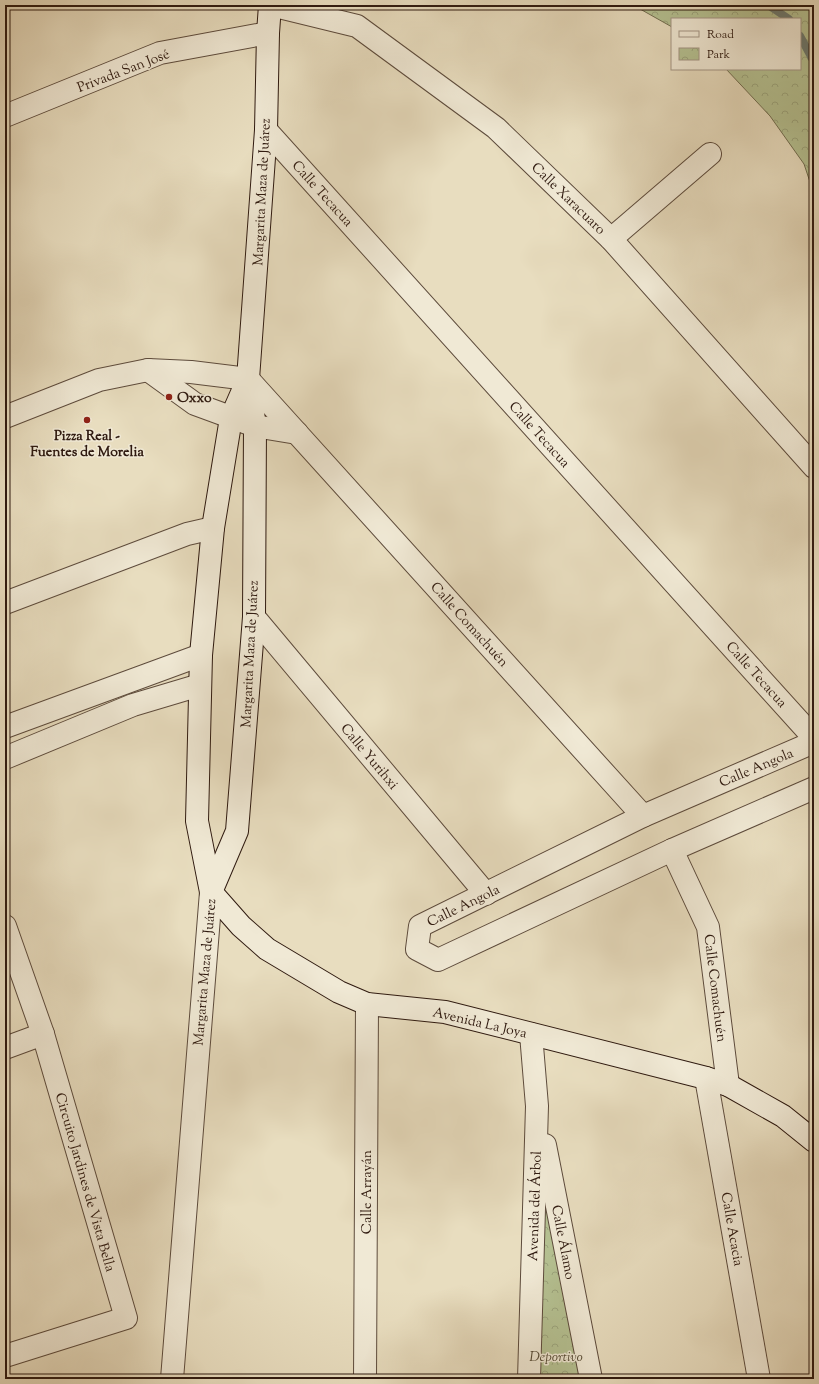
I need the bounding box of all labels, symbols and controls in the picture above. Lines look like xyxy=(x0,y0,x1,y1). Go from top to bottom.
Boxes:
legend xyxy=(671,18,801,70)
text: Road xyxy=(707,26,734,44)
street label: Privada San José xyxy=(75,45,173,99)
text: Park xyxy=(707,46,730,64)
street label: Margarita Maza de Juárez xyxy=(249,118,277,266)
street label: Calle Tecacua xyxy=(286,157,357,232)
street label: Calle Xaracuaro xyxy=(526,159,610,240)
place label: Oxxo xyxy=(177,389,212,409)
marker: Oxxo xyxy=(164,392,174,402)
street label: Calle Tecacua xyxy=(503,398,574,473)
marker: Pizza Real - Fuentes de Morelia xyxy=(82,415,92,425)
place label: Pizza Real - Fuentes de Morelia xyxy=(30,427,144,463)
street label: Calle Comachuén xyxy=(425,578,512,672)
street label: Margarita Maza de Juárez xyxy=(237,580,265,728)
street label: Calle Tecacua xyxy=(720,638,791,713)
street label: Calle Yurihxi xyxy=(335,720,402,795)
street label: Calle Angola xyxy=(717,744,798,793)
street label: Calle Angola xyxy=(424,880,504,933)
street label: Margarita Maza de Juárez xyxy=(190,898,222,1047)
street label: Calle Comachuén xyxy=(697,933,731,1043)
street label: Avenida La Joya xyxy=(430,1003,529,1045)
street label: Circuito Jardines de Vista Bella xyxy=(49,1091,119,1275)
street label: Calle Arrayán xyxy=(358,1150,378,1234)
street label: Avenida del Árbol xyxy=(524,1151,548,1261)
street label: Calle Acacia xyxy=(715,1191,747,1268)
street label: Calle Álamo xyxy=(545,1203,579,1282)
park label: Deportivo xyxy=(529,1348,583,1368)

